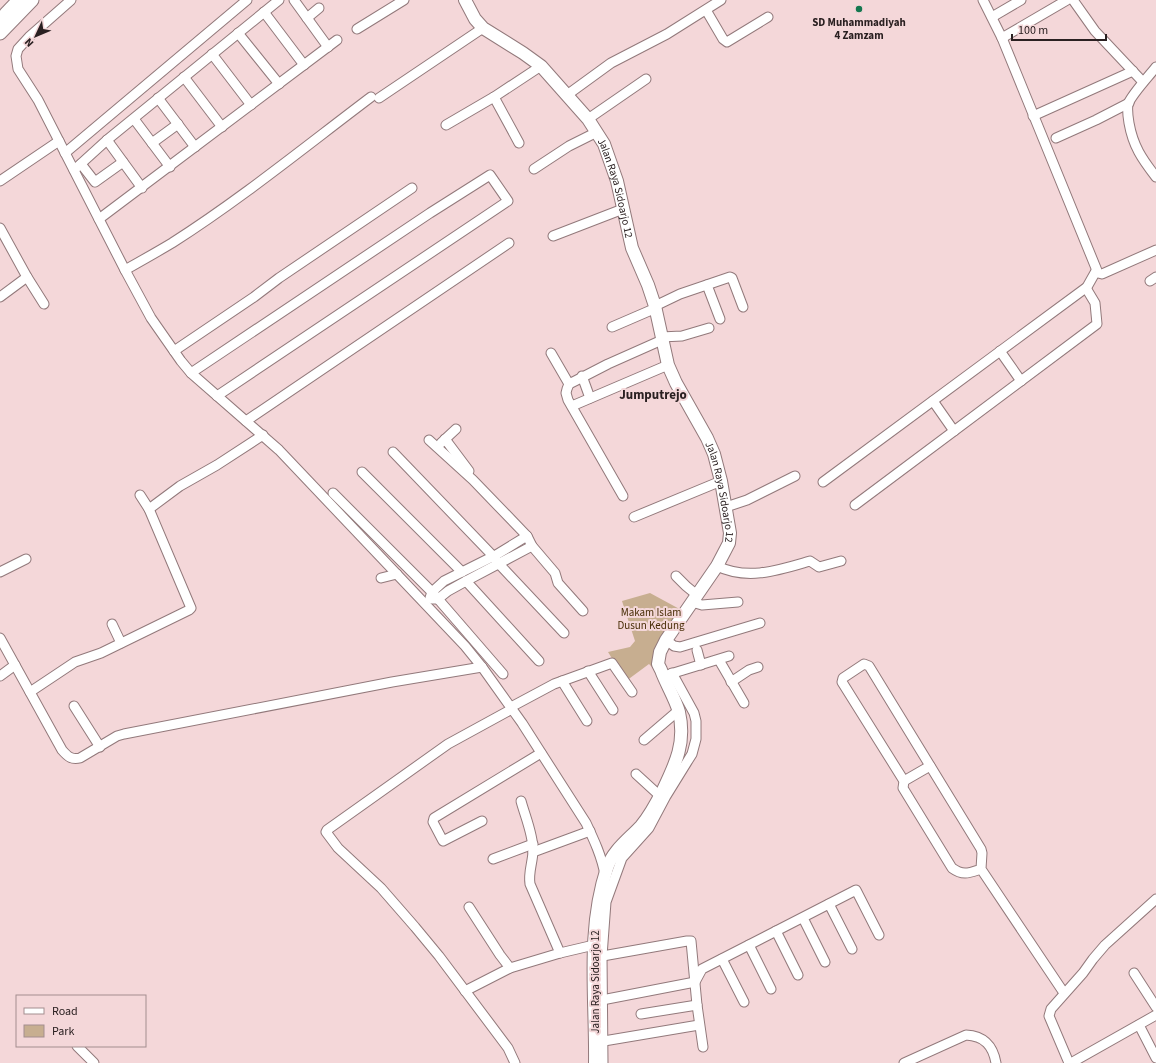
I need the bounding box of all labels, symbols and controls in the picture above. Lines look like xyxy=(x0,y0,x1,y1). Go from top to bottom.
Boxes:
marker: SD Muhammadiyah 4 Zamzam xyxy=(854,4,864,14)
place label: SD Muhammadiyah 4 Zamzam xyxy=(812,15,906,43)
north arrow xyxy=(16,16,56,56)
scale bar xyxy=(1012,16,1106,42)
text: 100 m xyxy=(1018,22,1048,39)
text: N xyxy=(21,35,37,50)
street label: Jalan Raya Sidoarjo 12 xyxy=(594,135,637,240)
district label: Jumputrejo xyxy=(619,386,687,404)
street label: Jalan Raya Sidoarjo 12 xyxy=(701,439,737,543)
park label: Makam Islam Dusun Kedung xyxy=(618,605,685,633)
street label: Jalan Raya Sidoarjo 12 xyxy=(588,930,603,1034)
legend xyxy=(16,995,146,1047)
text: Road xyxy=(52,1003,78,1020)
text: Park xyxy=(52,1023,74,1040)

